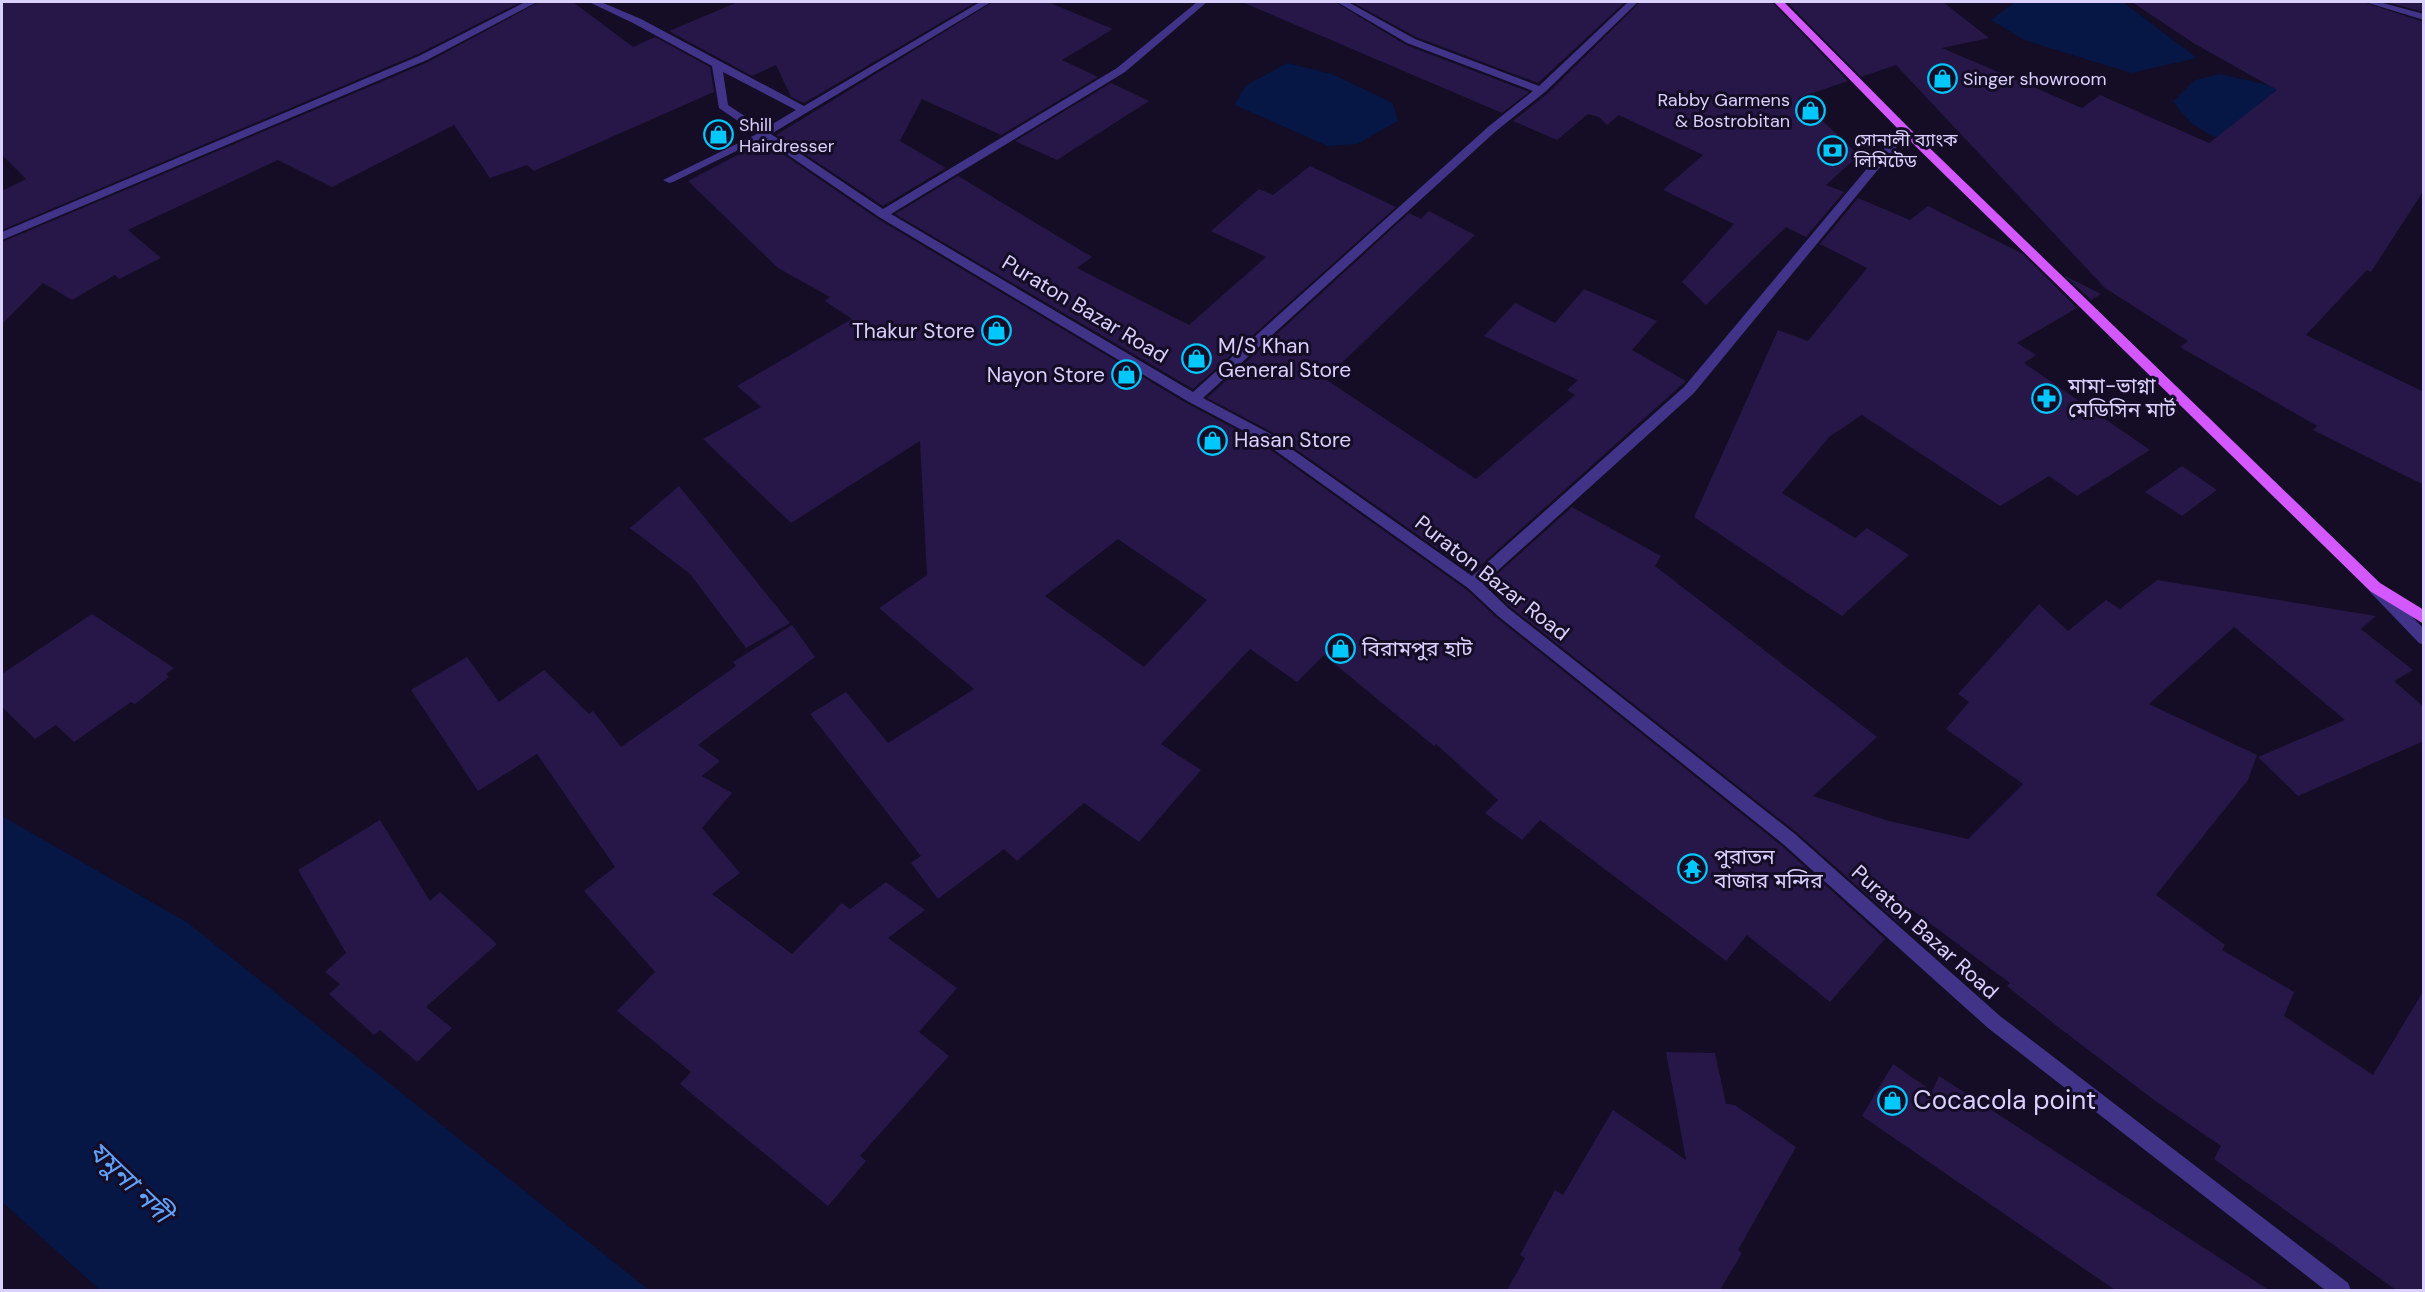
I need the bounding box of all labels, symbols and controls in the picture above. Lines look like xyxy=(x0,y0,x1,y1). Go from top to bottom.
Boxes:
shop icon: Singer showroom xyxy=(1926,63,1958,95)
place label: Singer showroom xyxy=(1963,67,2107,91)
place label: Rabby Garmens & Bostrobitan xyxy=(1657,88,1790,133)
shop icon: Rabby Garmens & Bostrobitan xyxy=(1795,94,1827,126)
place label: Shill Hairdresser xyxy=(739,113,835,158)
shop icon: Shill Hairdresser xyxy=(702,119,734,151)
place label: সোনালী ব্যাংক লিমিটেড xyxy=(1853,128,1958,173)
bank icon: সোনালী ব্যাংক লিমিটেড xyxy=(1817,134,1849,166)
street label: Puraton Bazar Road xyxy=(997,248,1173,370)
shop icon: Thakur Store xyxy=(980,315,1012,347)
place label: Thakur Store xyxy=(852,317,975,345)
place label: M/S Khan General Store xyxy=(1218,332,1351,384)
shop icon: M/S Khan General Store xyxy=(1181,342,1213,374)
shop icon: Nayon Store xyxy=(1110,359,1142,391)
place label: Nayon Store xyxy=(987,361,1105,389)
place label: মামা-ভাগ্না মেডিসিন মার্ট xyxy=(2067,372,2176,424)
pharmacy icon: মামা-ভাগ্না মেডিসিন মার্ট xyxy=(2031,382,2063,414)
shop icon: Hasan Store xyxy=(1197,424,1229,456)
place label: Hasan Store xyxy=(1234,426,1351,454)
street label: Puraton Bazar Road xyxy=(1409,509,1575,647)
shop icon: বিরামপুর হাট xyxy=(1325,633,1357,665)
place label: বিরামপুর হাট xyxy=(1361,635,1473,663)
place label: পুরাতন বাজার মন্দির xyxy=(1713,843,1823,895)
temple icon: পুরাতন বাজার মন্দির xyxy=(1677,853,1709,885)
street label: Puraton Bazar Road xyxy=(1846,859,2004,1005)
place label: Cocacola point xyxy=(1913,1083,2096,1117)
shop icon: Cocacola point xyxy=(1876,1084,1908,1116)
water label: যমুনা নদী xyxy=(81,1134,183,1234)

